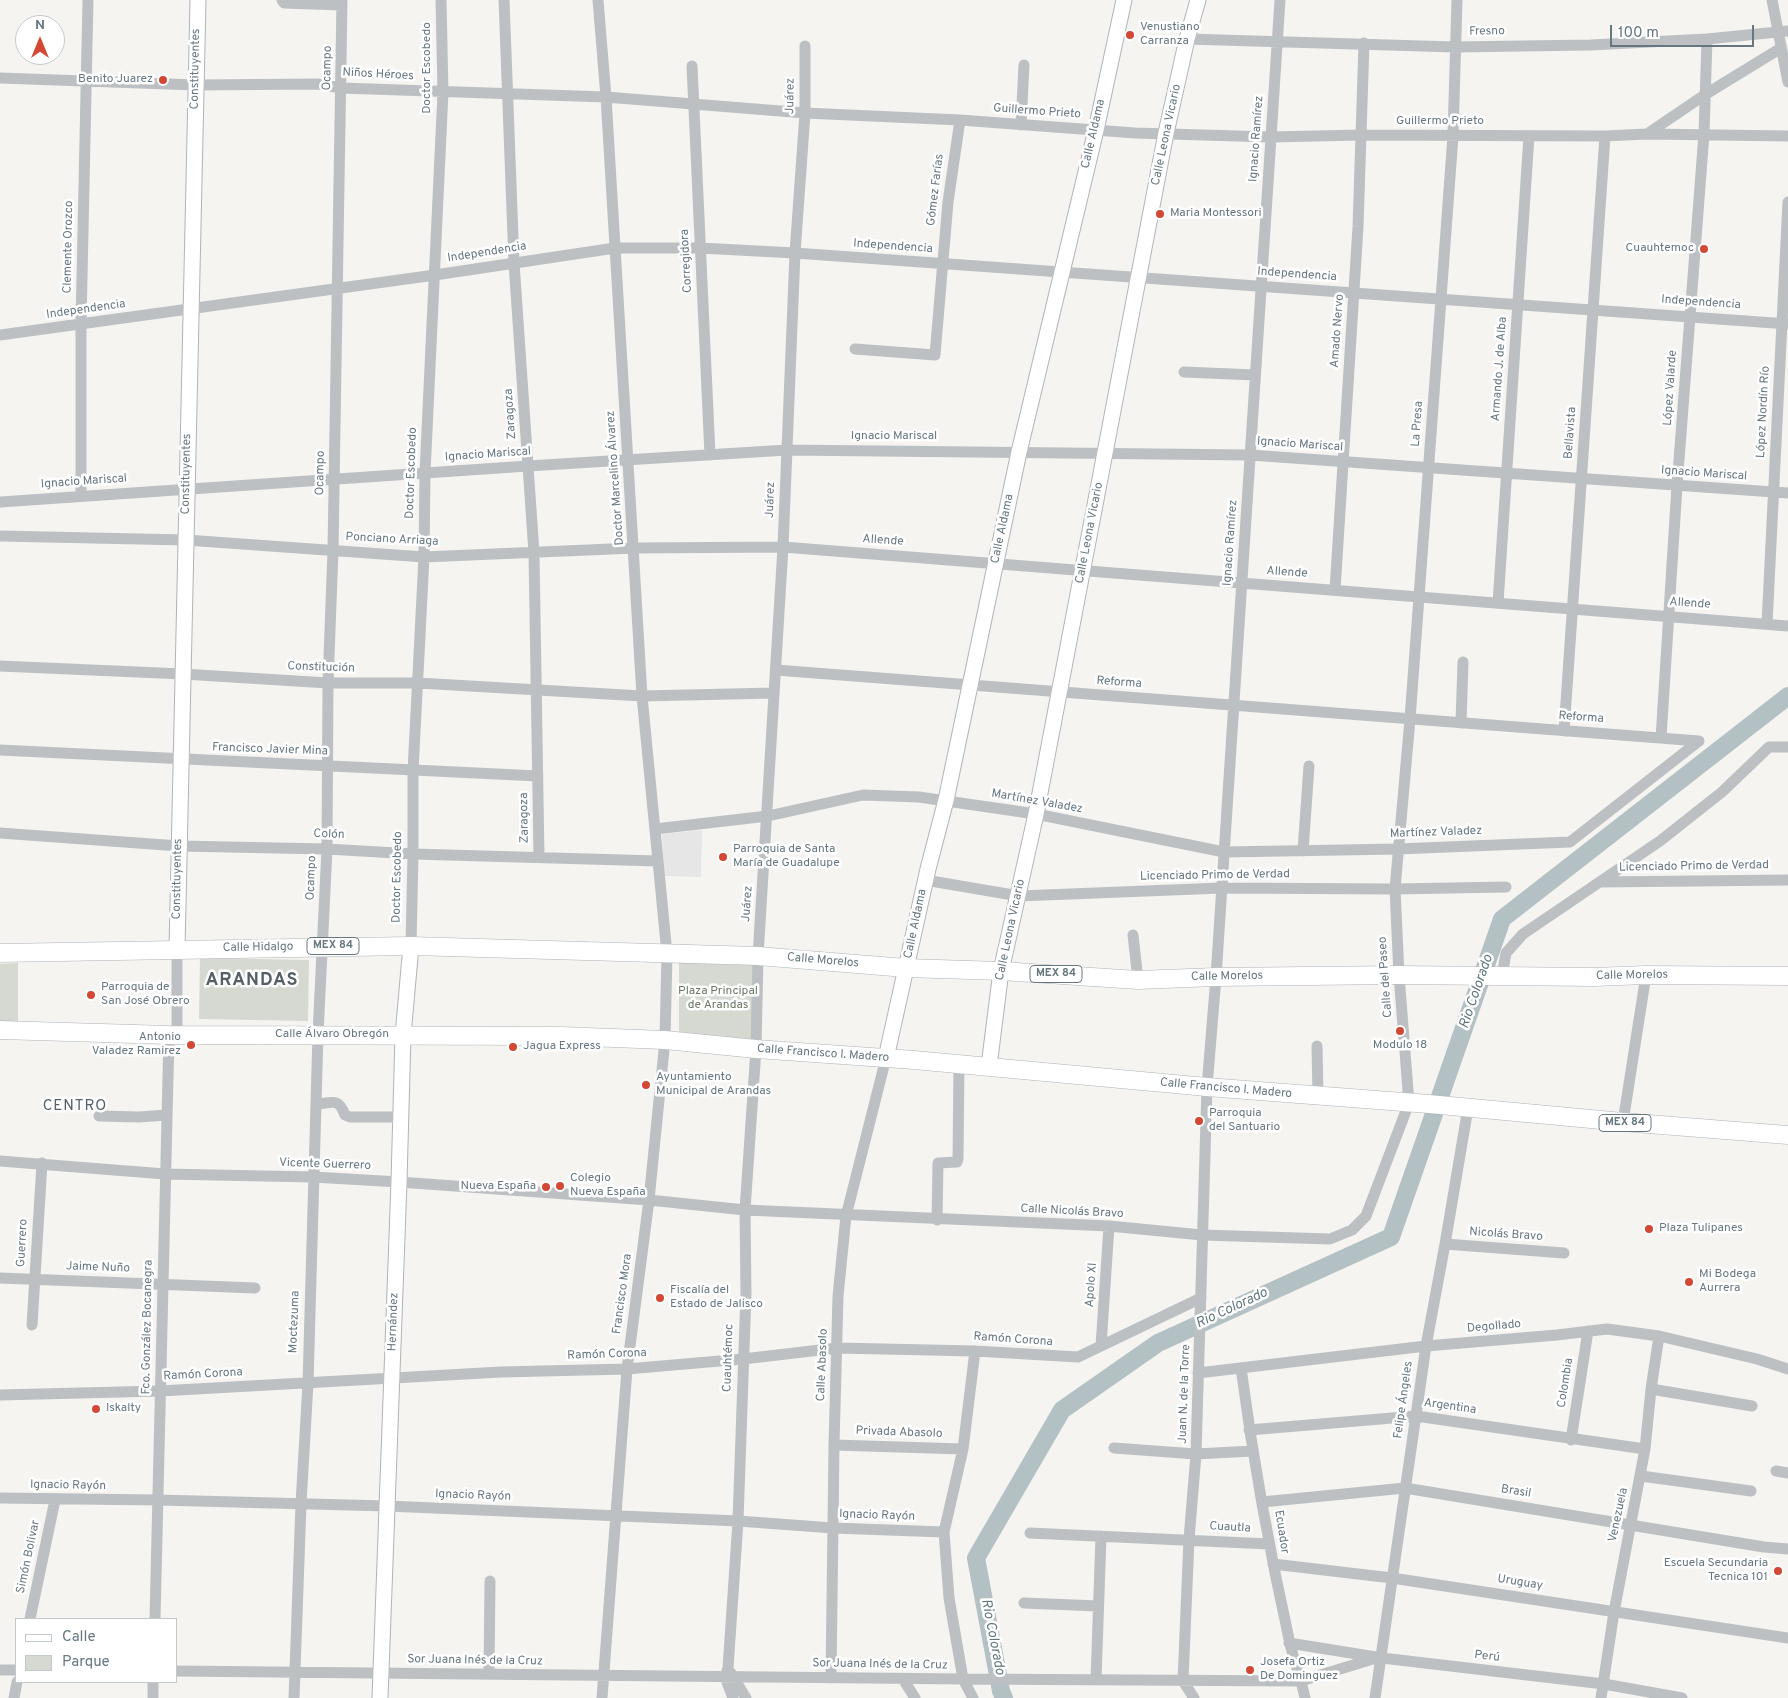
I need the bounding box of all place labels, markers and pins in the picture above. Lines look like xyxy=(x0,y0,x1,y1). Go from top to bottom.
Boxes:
place label: Venustiano Carranza xyxy=(1140,21,1200,49)
marker: Venustiano Carranza xyxy=(1124,29,1136,41)
place label: Benito Juarez xyxy=(78,73,153,87)
marker: Benito Juarez xyxy=(157,74,169,86)
place label: Maria Montessori xyxy=(1170,207,1262,221)
marker: Maria Montessori xyxy=(1154,208,1166,220)
place label: Cuauhtemoc xyxy=(1626,242,1694,256)
marker: Cuauhtemoc xyxy=(1698,243,1710,255)
place label: Parroquia de Santa María de Guadalupe xyxy=(733,843,840,871)
marker: Parroquia de Santa María de Guadalupe xyxy=(717,851,729,863)
place label: Parroquia de San José Obrero xyxy=(101,981,190,1009)
marker: Parroquia de San José Obrero xyxy=(85,989,97,1001)
marker: Modulo 18 xyxy=(1394,1025,1406,1037)
place label: Antonio Valadez Ramirez xyxy=(92,1031,181,1059)
marker: Antonio Valadez Ramirez xyxy=(185,1039,197,1051)
place label: Modulo 18 xyxy=(1373,1039,1427,1053)
place label: Jagua Express xyxy=(523,1040,601,1054)
marker: Jagua Express xyxy=(507,1041,519,1053)
place label: Ayuntamiento Municipal de Arandas xyxy=(656,1071,771,1099)
marker: Ayuntamiento Municipal de Arandas xyxy=(640,1079,652,1091)
place label: Parroquia del Santuario xyxy=(1209,1107,1280,1135)
marker: Parroquia del Santuario xyxy=(1193,1115,1205,1127)
place label: Colegio Nueva España xyxy=(570,1172,646,1200)
place label: Nueva España xyxy=(460,1180,536,1194)
marker: Colegio Nueva España xyxy=(554,1180,566,1192)
marker: Nueva España xyxy=(540,1181,552,1193)
place label: Plaza Tulipanes xyxy=(1659,1222,1743,1236)
marker: Plaza Tulipanes xyxy=(1643,1223,1655,1235)
place label: Mi Bodega Aurrera xyxy=(1699,1268,1756,1296)
marker: Mi Bodega Aurrera xyxy=(1683,1276,1695,1288)
place label: Fiscalía del Estado de Jalisco xyxy=(670,1284,763,1312)
marker: Fiscalía del Estado de Jalisco xyxy=(654,1292,666,1304)
place label: Iskalty xyxy=(106,1402,141,1416)
marker: Iskalty xyxy=(90,1403,102,1415)
place label: Escuela Secundaria Tecnica 101 xyxy=(1664,1557,1768,1585)
marker: Escuela Secundaria Tecnica 101 xyxy=(1772,1565,1784,1577)
place label: Josefa Ortiz De Dominguez xyxy=(1260,1656,1338,1684)
marker: Josefa Ortiz De Dominguez xyxy=(1244,1664,1256,1676)

